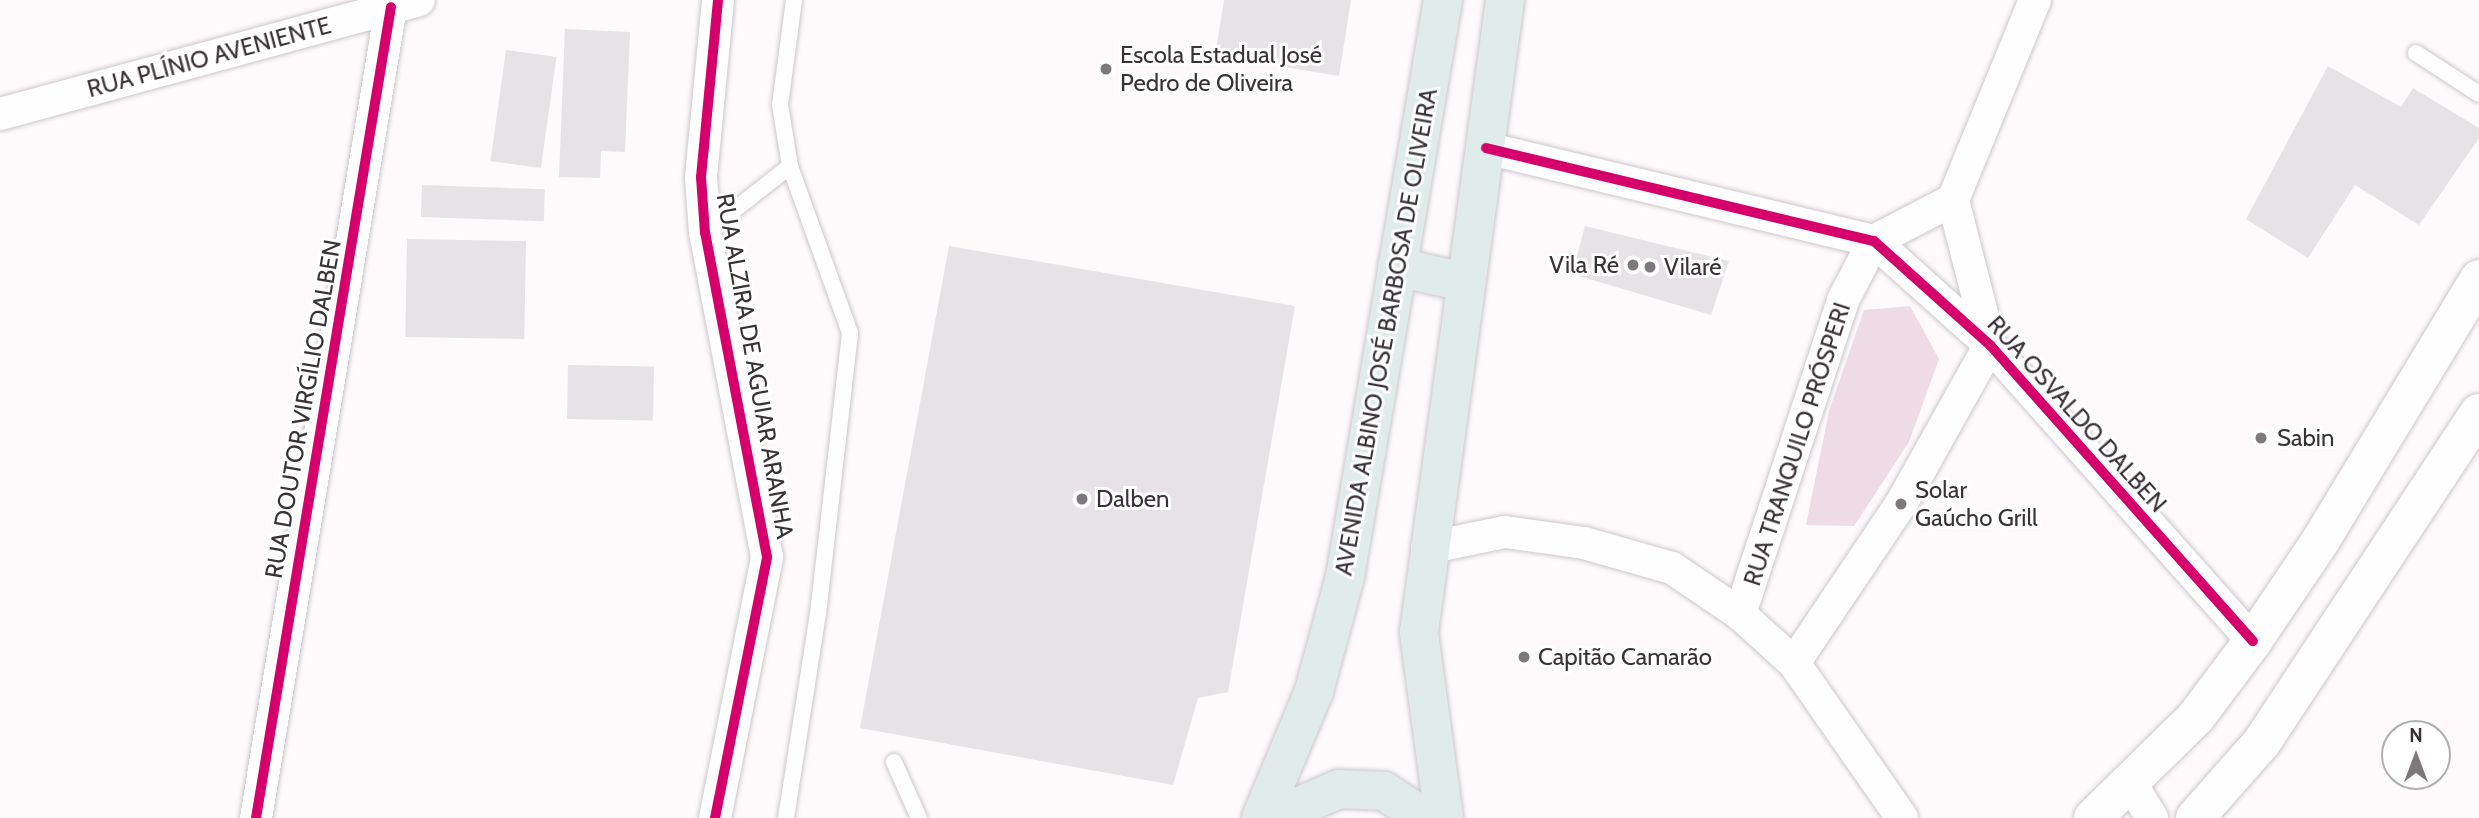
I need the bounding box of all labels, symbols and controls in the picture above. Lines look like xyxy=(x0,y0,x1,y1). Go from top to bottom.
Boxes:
street label: RUA PLÍNIO AVENIENTE xyxy=(84,11,334,103)
place label: Escola Estadual José Pedro de Oliveira xyxy=(1120,41,1322,97)
marker: Escola Estadual José Pedro de Oliveira xyxy=(1098,61,1114,77)
street label: AVENIDA ALBINO JOSÉ BARBOSA DE OLIVEIRA xyxy=(1329,86,1443,578)
street label: RUA ALZIRA DE AGUIAR ARANHA xyxy=(710,191,800,541)
street label: RUA DOUTOR VIRGÍLIO DALBEN xyxy=(259,237,347,581)
place label: Vila Ré xyxy=(1549,251,1619,279)
place label: Vilaré xyxy=(1664,253,1722,281)
marker: Vila Ré xyxy=(1625,257,1641,273)
marker: Vilaré xyxy=(1642,259,1658,275)
street label: RUA TRANQUILO PRÓSPERI xyxy=(1738,299,1856,589)
street label: RUA OSVALDO DALBEN xyxy=(1981,310,2173,518)
place label: Sabin xyxy=(2277,424,2334,452)
marker: Sabin xyxy=(2251,428,2271,448)
place label: Solar Gaúcho Grill xyxy=(1915,476,2038,532)
place label: Dalben xyxy=(1096,485,1169,513)
marker: Dalben xyxy=(1074,491,1090,507)
marker: Solar Gaúcho Grill xyxy=(1893,496,1909,512)
place label: Capitão Camarão xyxy=(1538,643,1712,671)
marker: Capitão Camarão xyxy=(1516,649,1532,665)
north arrow xyxy=(2381,720,2451,790)
text: N xyxy=(2409,724,2423,747)

